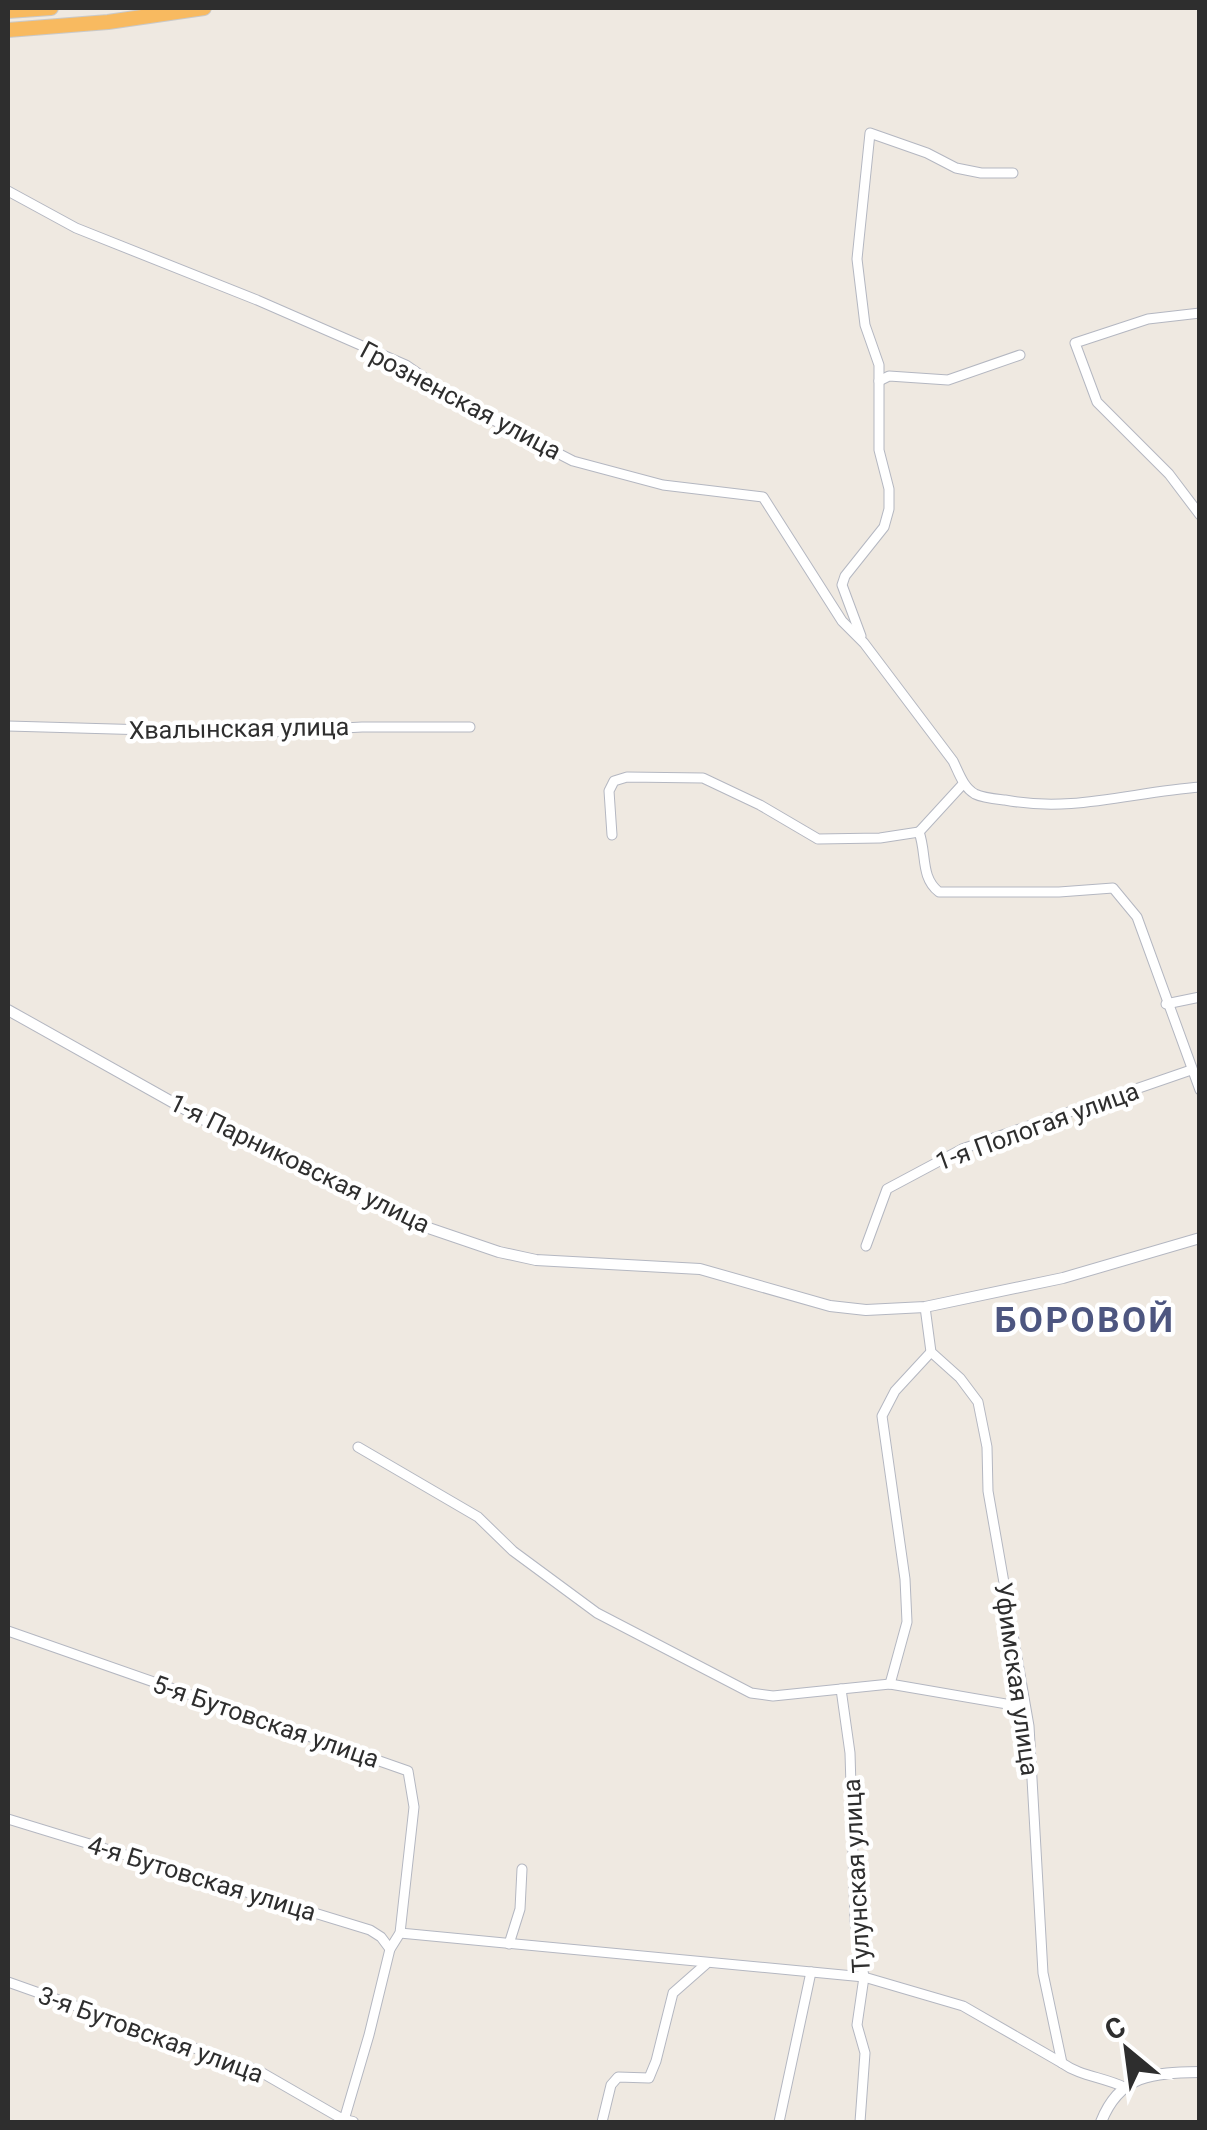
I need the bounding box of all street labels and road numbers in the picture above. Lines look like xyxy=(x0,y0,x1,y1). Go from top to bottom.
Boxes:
street label: Грозненская улица xyxy=(355,335,566,466)
street label: Хвалынская улица xyxy=(128,712,350,745)
street label: 1-я Пологая улица xyxy=(932,1076,1143,1177)
street label: 1-я Парниковская улица xyxy=(165,1088,435,1239)
street label: Уфимская улица xyxy=(989,1581,1044,1778)
street label: 5-я Бутовская улица xyxy=(149,1669,383,1774)
street label: Тулунская улица xyxy=(837,1778,876,1974)
street label: 4-я Бутовская улица xyxy=(84,1830,320,1927)
street label: 3-я Бутовская улица xyxy=(34,1980,267,2089)

